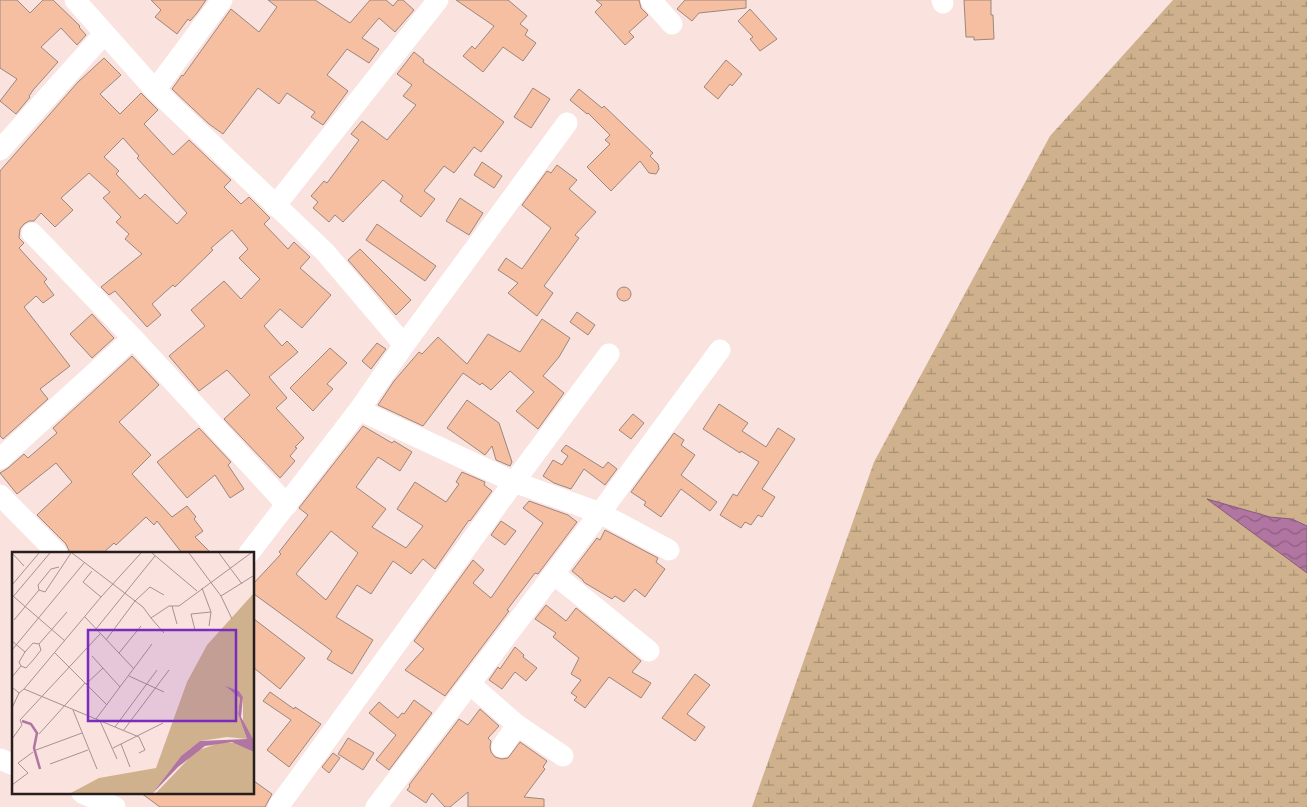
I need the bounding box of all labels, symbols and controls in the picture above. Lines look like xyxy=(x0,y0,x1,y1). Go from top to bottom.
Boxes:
inset map xyxy=(12,552,255,794)

